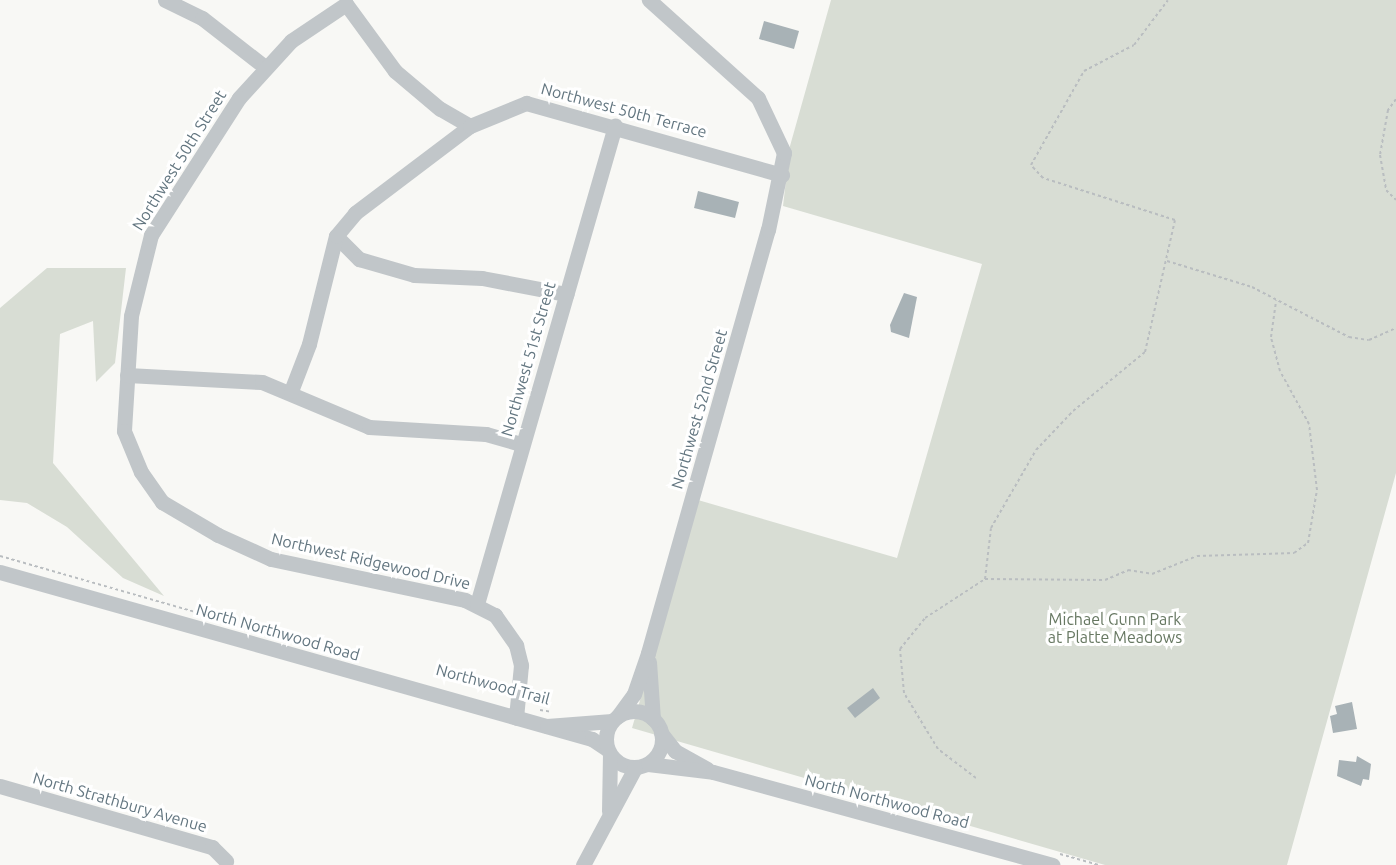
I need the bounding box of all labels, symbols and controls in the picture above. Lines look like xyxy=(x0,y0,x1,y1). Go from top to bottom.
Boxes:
street label: Northwest 50th Terrace xyxy=(539,79,709,141)
street label: Northwest 50th Street xyxy=(128,86,230,234)
street label: Northwest 51st Street xyxy=(497,279,559,439)
street label: Northwest 52nd Street xyxy=(667,327,731,491)
street label: Northwest Ridgewood Drive xyxy=(270,529,472,593)
street label: North Northwood Road xyxy=(194,599,362,665)
park label: Michael Gunn Park at Platte Meadows xyxy=(1048,609,1182,647)
street label: Northwood Trail xyxy=(434,660,552,708)
street label: North Strathbury Avenue xyxy=(31,768,209,836)
street label: North Northwood Road xyxy=(803,770,971,832)

